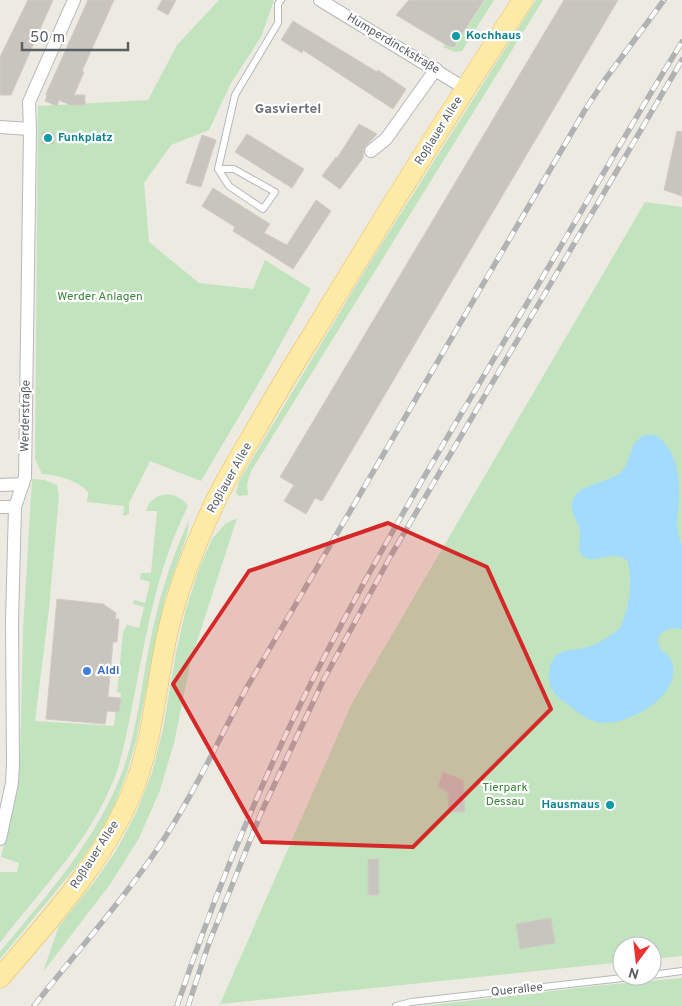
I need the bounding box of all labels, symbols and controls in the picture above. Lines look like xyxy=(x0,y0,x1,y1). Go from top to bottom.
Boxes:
street label: Humperdinckstraße xyxy=(344,10,442,78)
scale bar xyxy=(22,20,129,52)
place label: Kochhaus xyxy=(466,28,521,44)
text: 50 m xyxy=(30,29,65,48)
marker: Kochhaus xyxy=(450,30,462,42)
street label: Roßlauer Allee xyxy=(411,94,467,168)
district label: Gasviertel xyxy=(255,101,321,118)
place label: Funkplatz xyxy=(58,130,113,146)
marker: Funkplatz xyxy=(42,132,54,144)
park label: Werder Anlagen xyxy=(57,289,143,305)
street label: Werderstraße xyxy=(17,380,35,452)
street label: Roßlauer Allee xyxy=(204,440,256,516)
place label: Aldi xyxy=(97,663,119,679)
marker: Aldi xyxy=(81,665,93,677)
park label: Tierpark Dessau xyxy=(482,780,528,810)
place label: Hausmaus xyxy=(541,797,600,813)
marker: Hausmaus xyxy=(604,799,616,811)
street label: Roßlauer Allee xyxy=(67,818,123,892)
north arrow xyxy=(612,936,662,986)
text: N xyxy=(627,963,641,982)
street label: Querallee xyxy=(490,979,544,1001)

